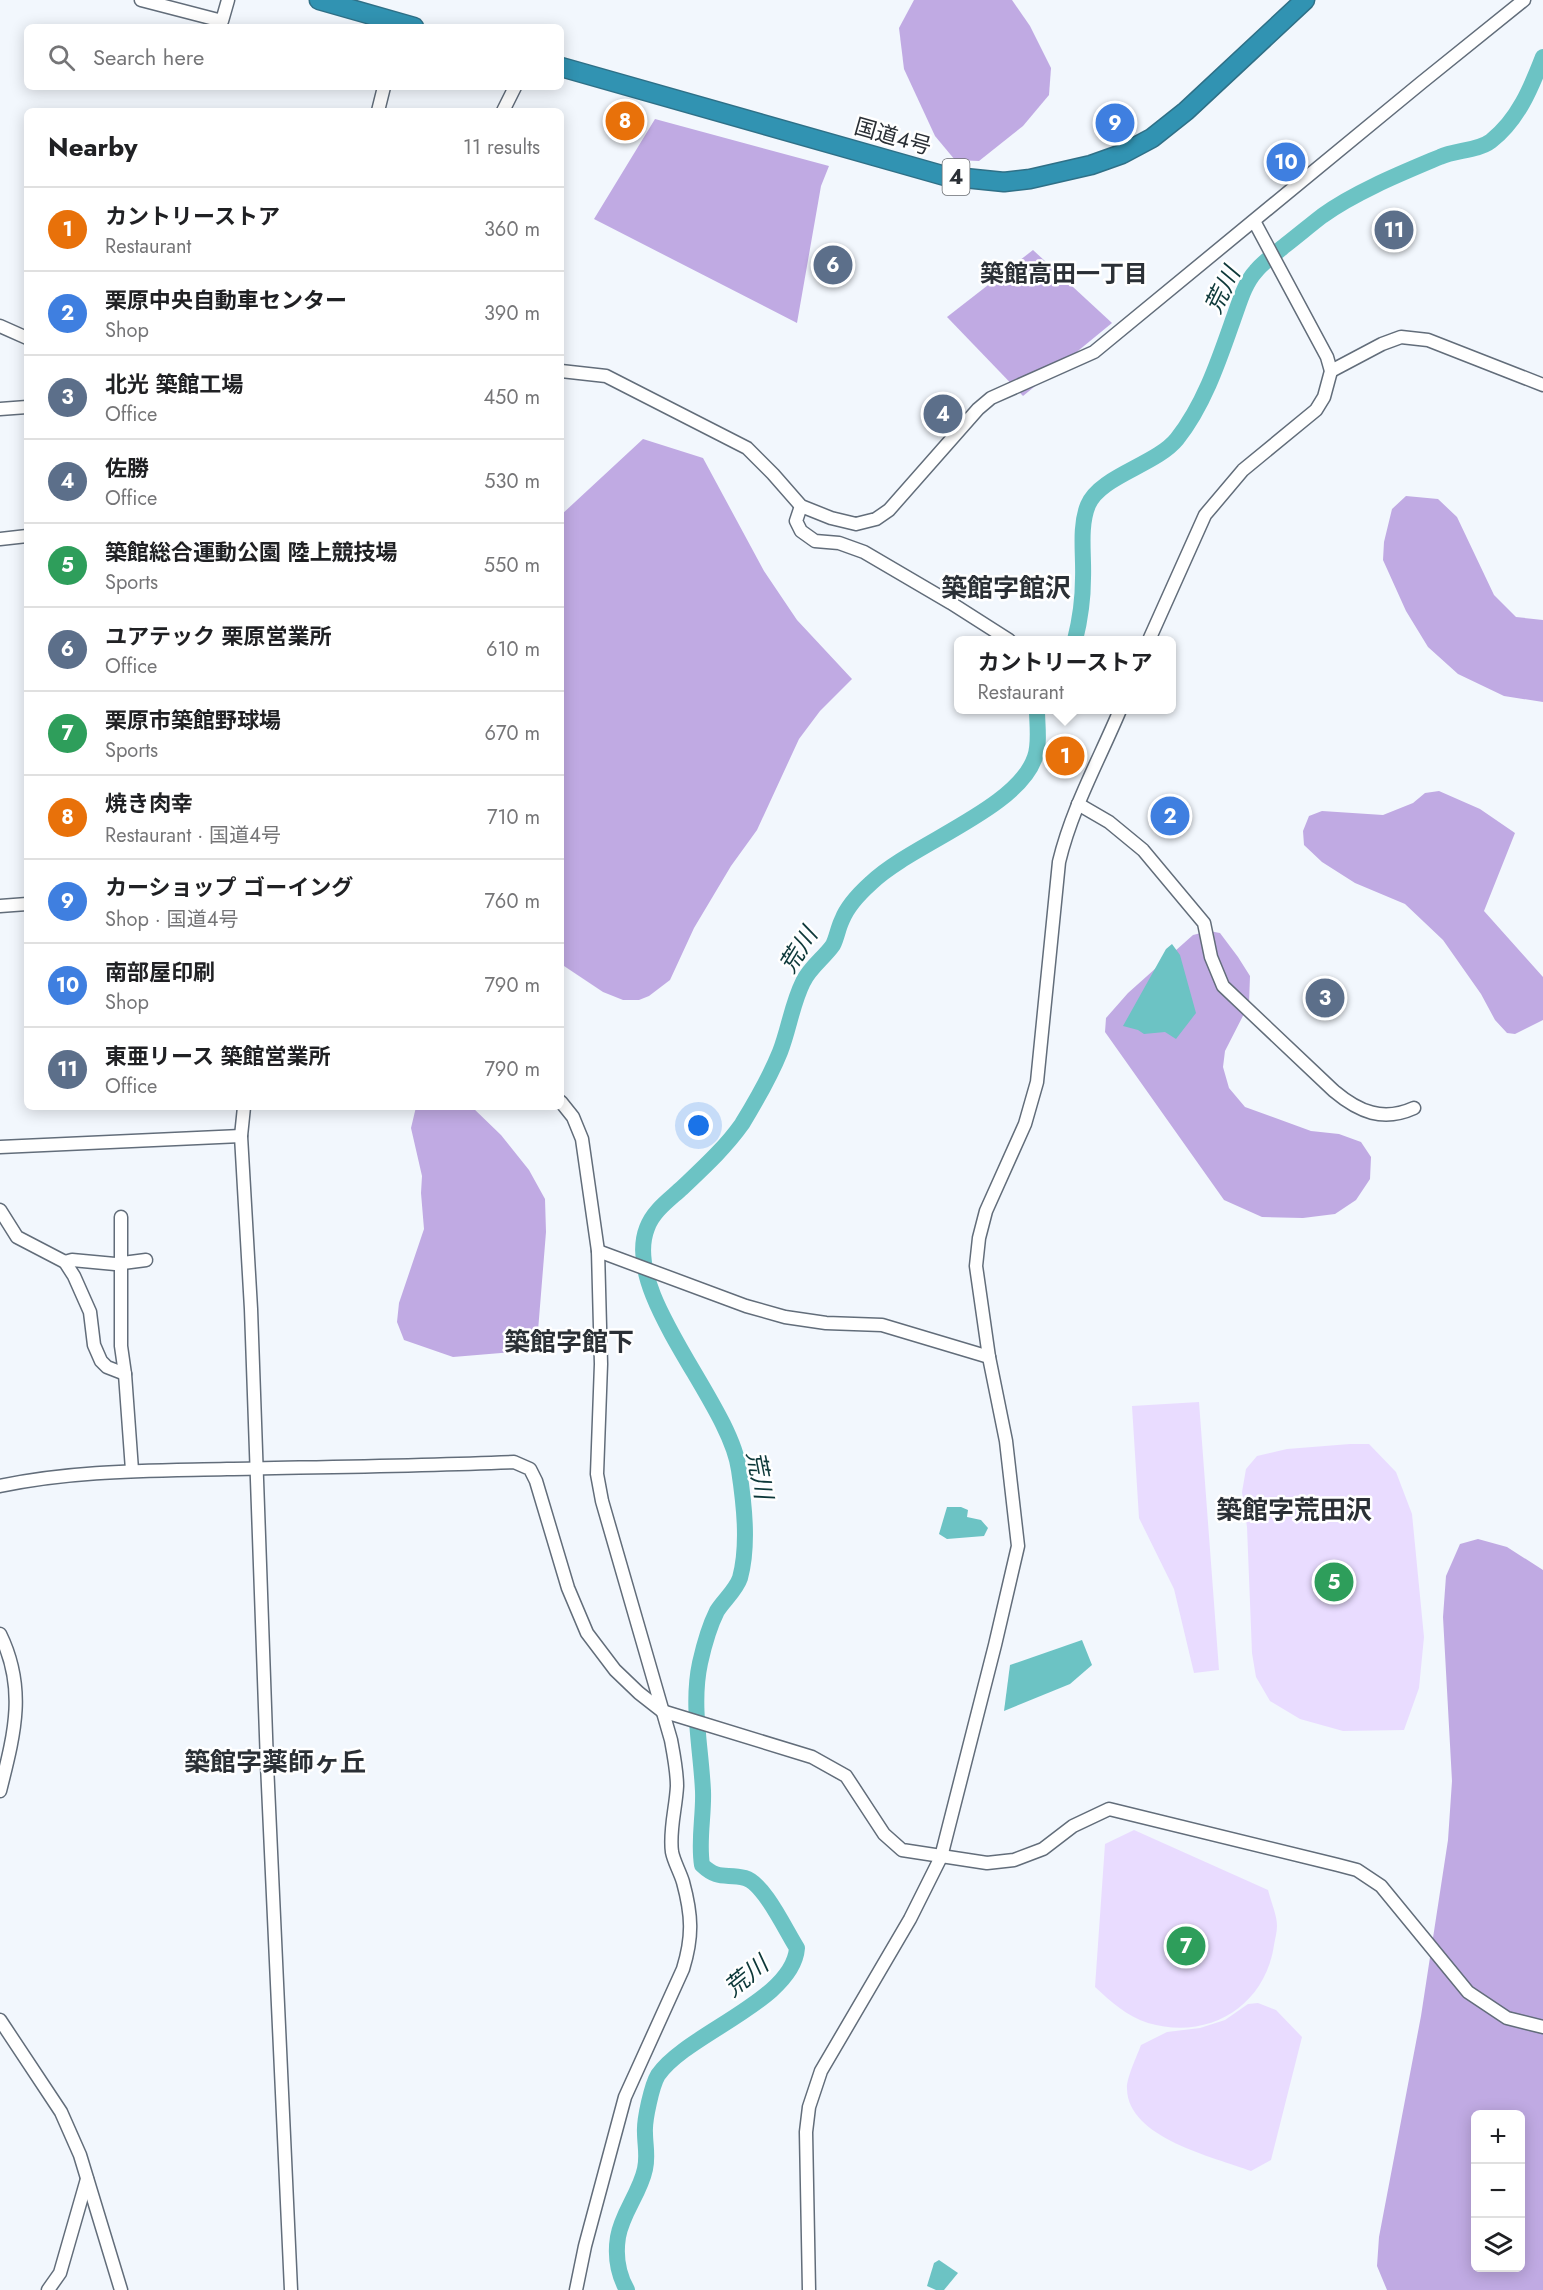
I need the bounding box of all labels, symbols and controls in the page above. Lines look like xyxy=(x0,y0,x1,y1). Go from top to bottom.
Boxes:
search box xyxy=(24,24,564,90)
icon: search xyxy=(45,41,78,74)
text: Search here xyxy=(93,41,204,73)
pin: 8 xyxy=(606,98,644,144)
pin: 9 xyxy=(1096,100,1134,146)
street label: 国道4号 xyxy=(851,110,935,162)
text: Nearby xyxy=(48,128,137,166)
text: 11 results xyxy=(463,133,540,162)
pin: 10 xyxy=(1266,140,1306,184)
road number: 4 xyxy=(942,159,970,195)
text: カントリーストア xyxy=(105,200,280,232)
pin: 11 xyxy=(1374,208,1414,252)
text: 1 xyxy=(62,215,73,244)
text: 360 m xyxy=(484,215,540,244)
text: Restaurant xyxy=(105,232,191,261)
pin: 6 xyxy=(814,242,852,288)
district label: 築館高田一丁目 xyxy=(980,256,1148,291)
water label: 荒川 xyxy=(1196,258,1250,319)
text: 栗原中央自動車センター xyxy=(105,284,347,316)
text: 2 xyxy=(61,299,74,328)
text: 390 m xyxy=(484,299,540,328)
text: Shop xyxy=(105,316,149,345)
text: 北光 築館工場 xyxy=(105,368,244,400)
text: 3 xyxy=(61,383,74,412)
text: 450 m xyxy=(483,383,540,412)
pin: 4 xyxy=(924,392,962,436)
text: Office xyxy=(105,400,157,429)
text: 佐勝 xyxy=(105,452,149,484)
text: 4 xyxy=(61,467,74,496)
text: 530 m xyxy=(484,467,540,496)
text: Office xyxy=(105,484,157,513)
text: 築館総合運動公園 陸上競技場 xyxy=(105,536,398,568)
text: 5 xyxy=(61,551,74,580)
text: 550 m xyxy=(484,551,540,580)
text: Sports xyxy=(105,568,158,597)
district label: 築館字館沢 xyxy=(941,569,1071,607)
text: ユアテック 栗原営業所 xyxy=(105,620,332,652)
text: 6 xyxy=(61,635,74,664)
text: 610 m xyxy=(486,635,540,664)
popup xyxy=(954,636,1176,714)
text: カントリーストア xyxy=(978,646,1152,678)
text: Office xyxy=(105,652,157,681)
text: Restaurant xyxy=(978,678,1064,707)
text: 栗原市築館野球場 xyxy=(105,704,281,736)
text: 7 xyxy=(61,719,74,748)
text: 670 m xyxy=(484,719,540,748)
pin: 1 xyxy=(1046,734,1084,778)
text: Sports xyxy=(105,736,158,765)
text: 焼き肉幸 xyxy=(105,787,193,819)
pin: 2 xyxy=(1150,794,1190,838)
text: 8 xyxy=(61,803,74,832)
text: 710 m xyxy=(487,803,540,832)
text: Restaurant · 国道4号 xyxy=(105,821,281,850)
text: カーショップ ゴーイング xyxy=(105,871,353,903)
text: 9 xyxy=(61,887,74,916)
text: 760 m xyxy=(484,887,540,916)
text: Shop · 国道4号 xyxy=(105,905,238,934)
water label: 荒川 xyxy=(770,918,827,980)
text: 南部屋印刷 xyxy=(105,956,215,988)
text: 10 xyxy=(56,971,79,1000)
text: 790 m xyxy=(484,971,540,1000)
pin: 3 xyxy=(1306,976,1344,1020)
text: Shop xyxy=(105,988,149,1017)
text: 東亜リース 築館営業所 xyxy=(105,1040,331,1072)
text: 11 xyxy=(57,1055,78,1084)
text: 790 m xyxy=(484,1055,540,1084)
text: Office xyxy=(105,1072,157,1101)
your location xyxy=(684,1111,713,1140)
district label: 築館字館下 xyxy=(504,1323,634,1361)
water label: 荒川 xyxy=(738,1448,782,1505)
district label: 築館字荒田沢 xyxy=(1216,1491,1372,1529)
pin: 5 xyxy=(1314,1560,1354,1604)
district label: 築館字薬師ヶ丘 xyxy=(184,1743,366,1781)
pin: 7 xyxy=(1166,1924,1206,1968)
water label: 荒川 xyxy=(716,1945,778,2005)
map controls xyxy=(1471,2110,1525,2272)
button: + xyxy=(1471,2110,1525,2164)
button: − xyxy=(1471,2164,1525,2218)
button: layers xyxy=(1471,2218,1525,2272)

